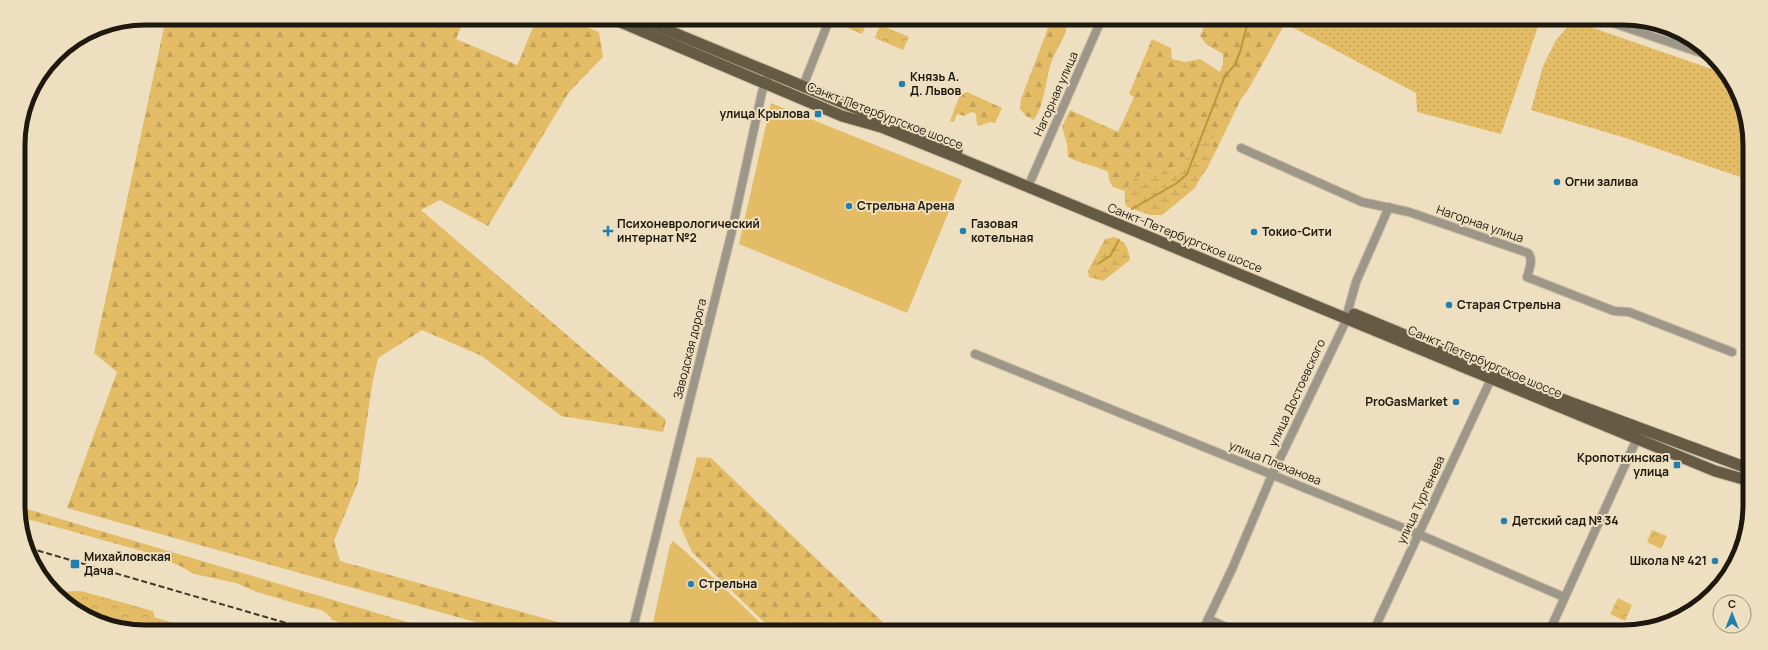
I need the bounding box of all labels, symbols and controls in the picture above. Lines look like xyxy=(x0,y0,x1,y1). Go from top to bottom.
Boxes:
street label: Нагорная улица xyxy=(1029,49,1082,139)
place label: Князь А. Д. Львов xyxy=(910,68,962,99)
street label: Санкт-Петербургское шоссе xyxy=(805,78,966,153)
marker: Князь А. Д. Львов xyxy=(897,79,907,89)
place label: улица Крылова xyxy=(720,105,810,122)
marker: улица Крылова xyxy=(813,109,823,119)
place label: Огни залива xyxy=(1565,173,1638,190)
marker: Огни залива xyxy=(1552,177,1562,187)
place label: Стрельна Арена xyxy=(857,197,955,214)
street label: Санкт-Петербургское шоссе xyxy=(1105,199,1265,276)
marker: Стрельна Арена xyxy=(844,201,854,211)
street label: Нагорная улица xyxy=(1434,201,1526,246)
place label: Психоневрологический интернат №2 xyxy=(617,215,760,246)
place label: Газовая котельная xyxy=(971,215,1034,246)
place label: Токио-Сити xyxy=(1262,223,1332,240)
marker: Психоневрологический интернат №2 xyxy=(602,225,614,237)
marker: Газовая котельная xyxy=(958,226,968,236)
marker: Токио-Сити xyxy=(1249,227,1259,237)
place label: Старая Стрельна xyxy=(1457,296,1561,313)
street label: Заводская дорога xyxy=(669,297,710,401)
marker: Старая Стрельна xyxy=(1444,300,1454,310)
street label: Санкт-Петербургское шоссе xyxy=(1406,321,1565,402)
street label: улица Достоевского xyxy=(1264,336,1329,450)
place label: ProGasMarket xyxy=(1365,393,1448,410)
marker: ProGasMarket xyxy=(1451,397,1461,407)
street label: улица Плеханова xyxy=(1226,436,1324,489)
place label: Кропоткинская улица xyxy=(1577,449,1669,480)
street label: улица Тургенева xyxy=(1393,453,1449,547)
marker: Кропоткинская улица xyxy=(1672,460,1682,470)
place label: Детский сад № 34 xyxy=(1512,512,1619,529)
marker: Детский сад № 34 xyxy=(1499,516,1509,526)
place label: Михайловская Дача xyxy=(84,548,171,579)
place label: Школа № 421 xyxy=(1630,552,1707,569)
marker: Школа № 421 xyxy=(1710,556,1720,566)
marker: Михайловская Дача xyxy=(69,558,81,570)
place label: Стрельна xyxy=(699,575,757,592)
marker: Стрельна xyxy=(686,579,696,589)
north arrow xyxy=(1712,594,1752,634)
text: С xyxy=(1728,596,1736,611)

